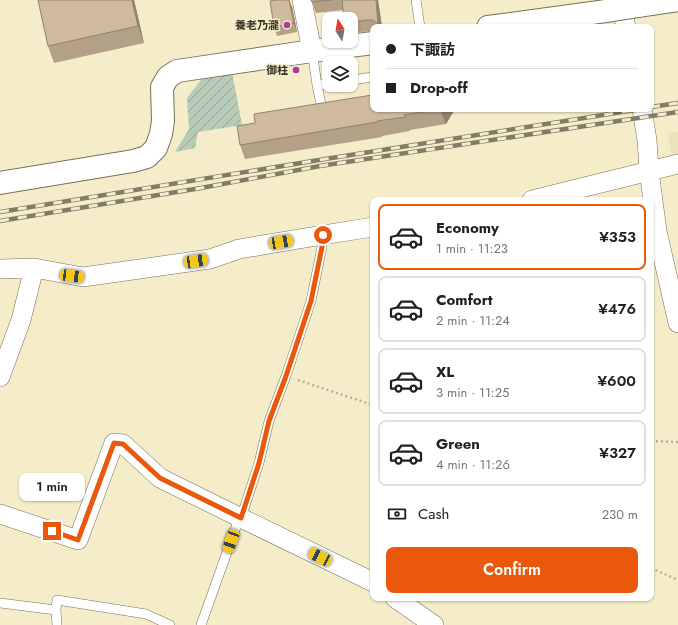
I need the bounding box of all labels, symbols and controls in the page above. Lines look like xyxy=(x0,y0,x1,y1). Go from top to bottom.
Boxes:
north arrow xyxy=(322,12,358,48)
map controls xyxy=(322,12,358,92)
place label: 養老乃瀧 xyxy=(235,17,279,33)
marker: 養老乃瀧 xyxy=(282,20,292,30)
text: 下諏訪 xyxy=(410,39,455,61)
button: layers xyxy=(322,56,358,92)
place label: 御柱 xyxy=(266,62,288,78)
marker: 御柱 xyxy=(291,65,301,75)
text: Drop-off xyxy=(410,77,468,99)
text: Economy xyxy=(436,217,499,239)
icon: car xyxy=(388,219,424,255)
route start xyxy=(314,226,332,244)
text: ¥353 xyxy=(599,226,636,248)
car xyxy=(268,234,294,250)
text: 1 min · 11:23 xyxy=(436,239,508,258)
car xyxy=(183,253,209,269)
car xyxy=(59,269,85,283)
text: Comfort xyxy=(436,289,493,311)
icon: car xyxy=(388,291,424,327)
text: ¥476 xyxy=(598,298,636,320)
text: 2 min · 11:24 xyxy=(436,311,510,330)
text: XL xyxy=(436,361,454,383)
icon: car xyxy=(388,363,424,399)
text: ¥600 xyxy=(597,370,636,392)
text: 3 min · 11:25 xyxy=(436,383,509,402)
text: Green xyxy=(436,433,480,455)
icon: car xyxy=(388,435,424,471)
text: ¥327 xyxy=(599,442,636,464)
text: 4 min · 11:26 xyxy=(436,455,510,474)
callout: 1 min xyxy=(19,473,85,501)
text: 1 min xyxy=(36,477,68,496)
icon: cash xyxy=(386,503,408,525)
text: Cash xyxy=(418,503,449,525)
text: 230 m xyxy=(602,505,638,524)
route end xyxy=(43,522,61,540)
car xyxy=(221,528,241,554)
car xyxy=(307,546,333,568)
button: Confirm xyxy=(386,547,638,593)

